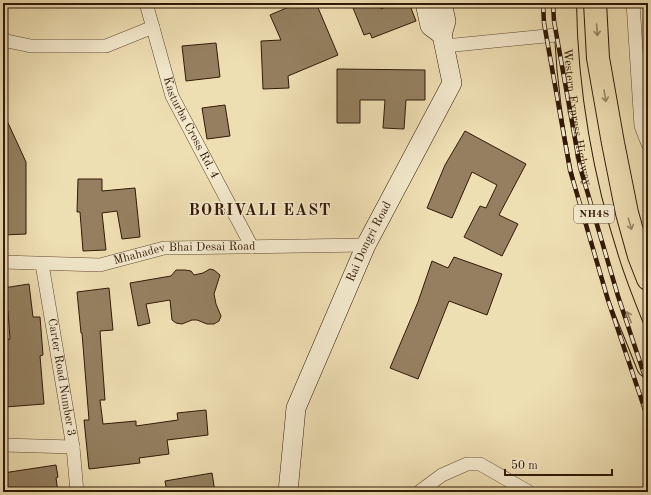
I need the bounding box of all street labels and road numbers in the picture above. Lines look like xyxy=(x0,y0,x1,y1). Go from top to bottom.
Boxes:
street label: Western Express Highway xyxy=(561,48,593,188)
street label: Kasturba Cross Rd. 4 xyxy=(161,75,221,181)
street label: Rai Dongri Road xyxy=(345,200,394,284)
road number: NH48 xyxy=(574,205,614,223)
street label: Mhahadev Bhai Desai Road xyxy=(112,241,255,267)
street label: Carter Road Number 3 xyxy=(45,318,77,437)

